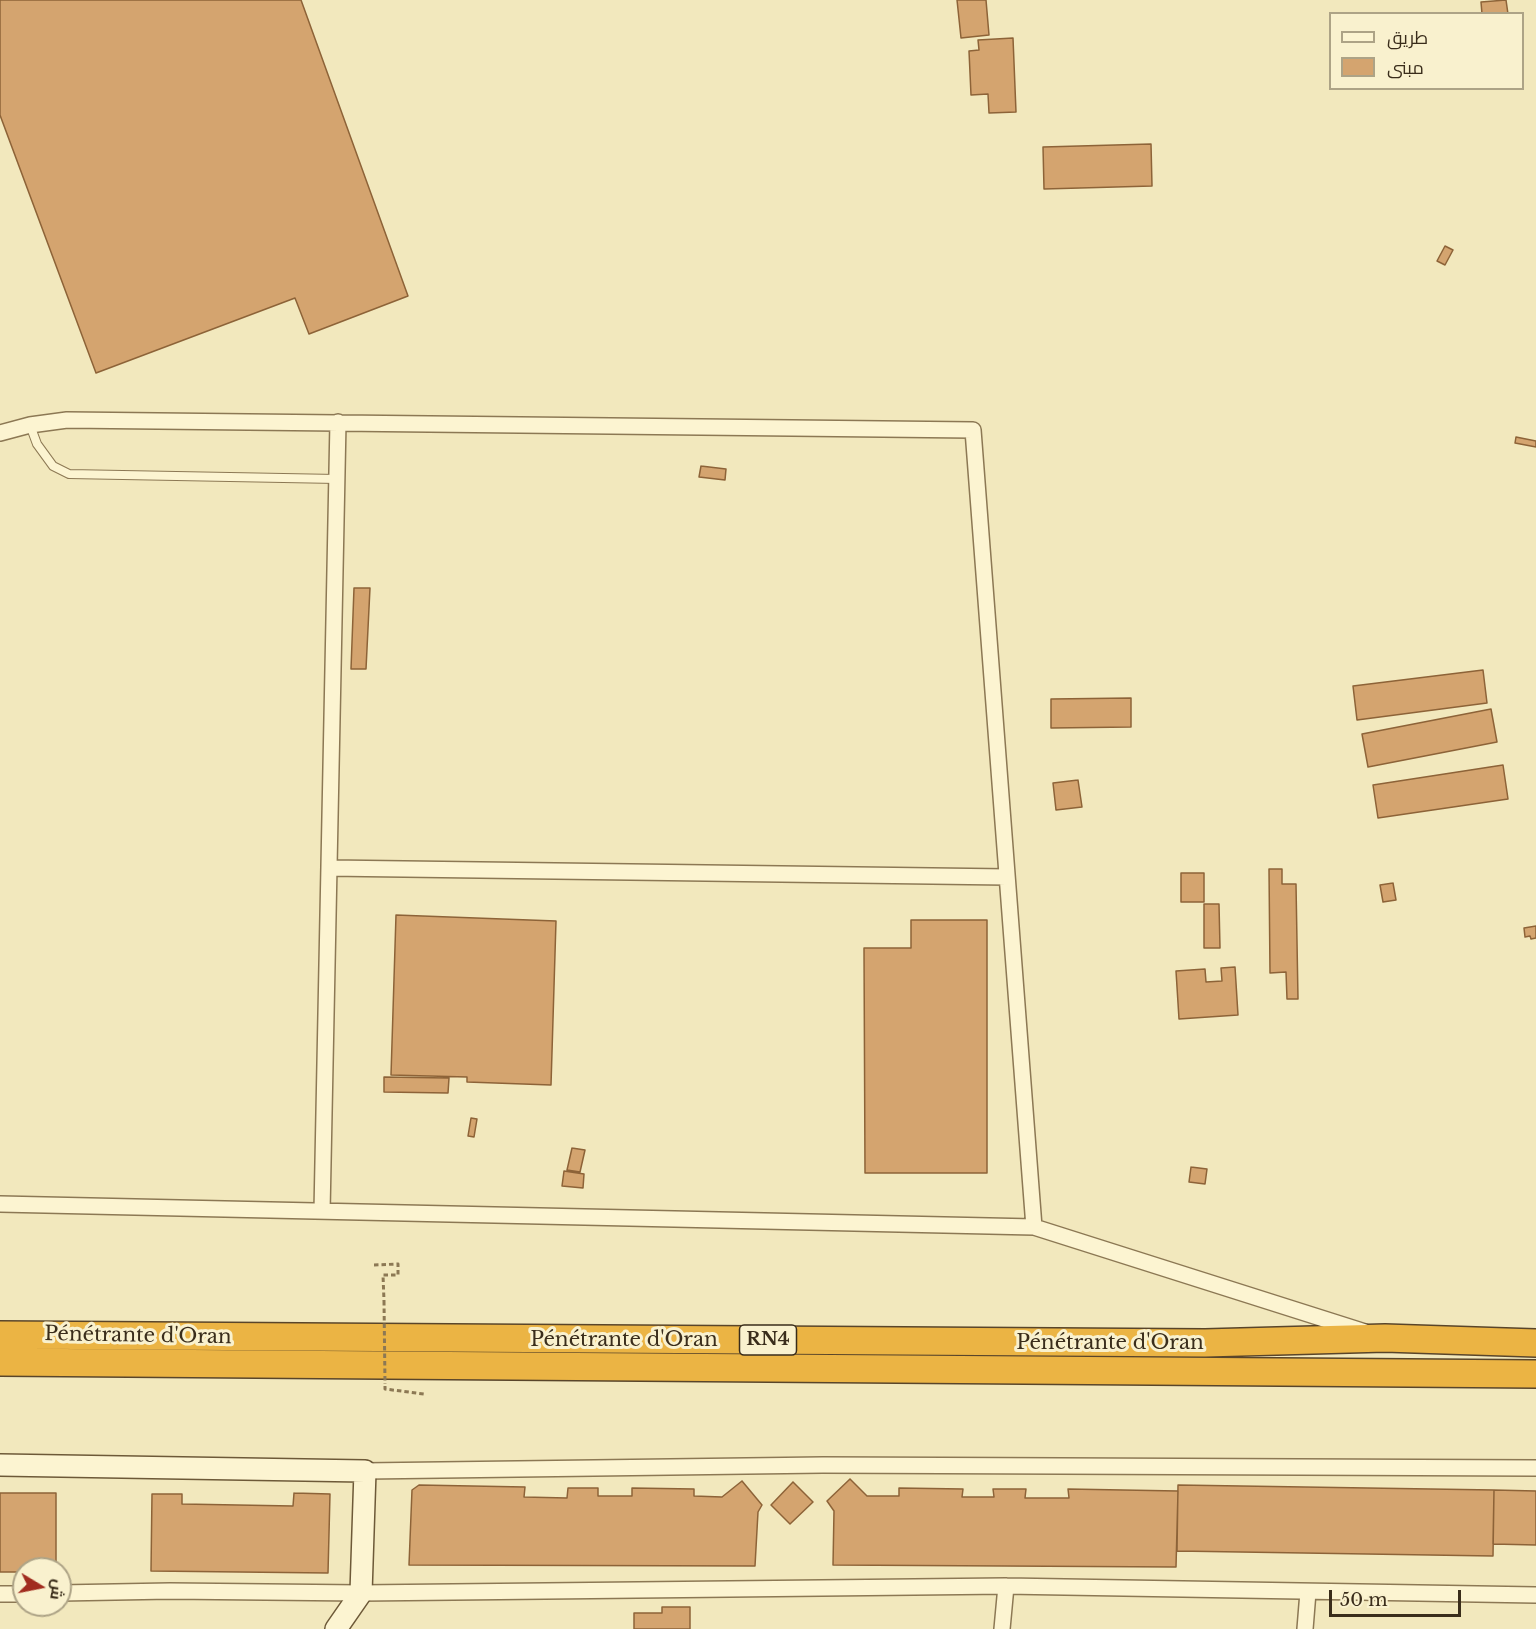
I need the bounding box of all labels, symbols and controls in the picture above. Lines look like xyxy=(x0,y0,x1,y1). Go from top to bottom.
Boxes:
legend xyxy=(1329,12,1524,90)
text: طريق xyxy=(1387,27,1428,49)
text: مبنى xyxy=(1387,57,1424,79)
street label: Pénétrante d'Oran xyxy=(44,1322,232,1350)
road number: RN4 xyxy=(740,1325,796,1355)
street label: Pénétrante d'Oran xyxy=(530,1328,718,1352)
street label: Pénétrante d'Oran xyxy=(1016,1331,1204,1355)
north arrow xyxy=(12,1557,72,1617)
text: ش xyxy=(46,1578,69,1602)
scale bar xyxy=(1332,1578,1464,1616)
text: 50 m xyxy=(1340,1589,1388,1611)

